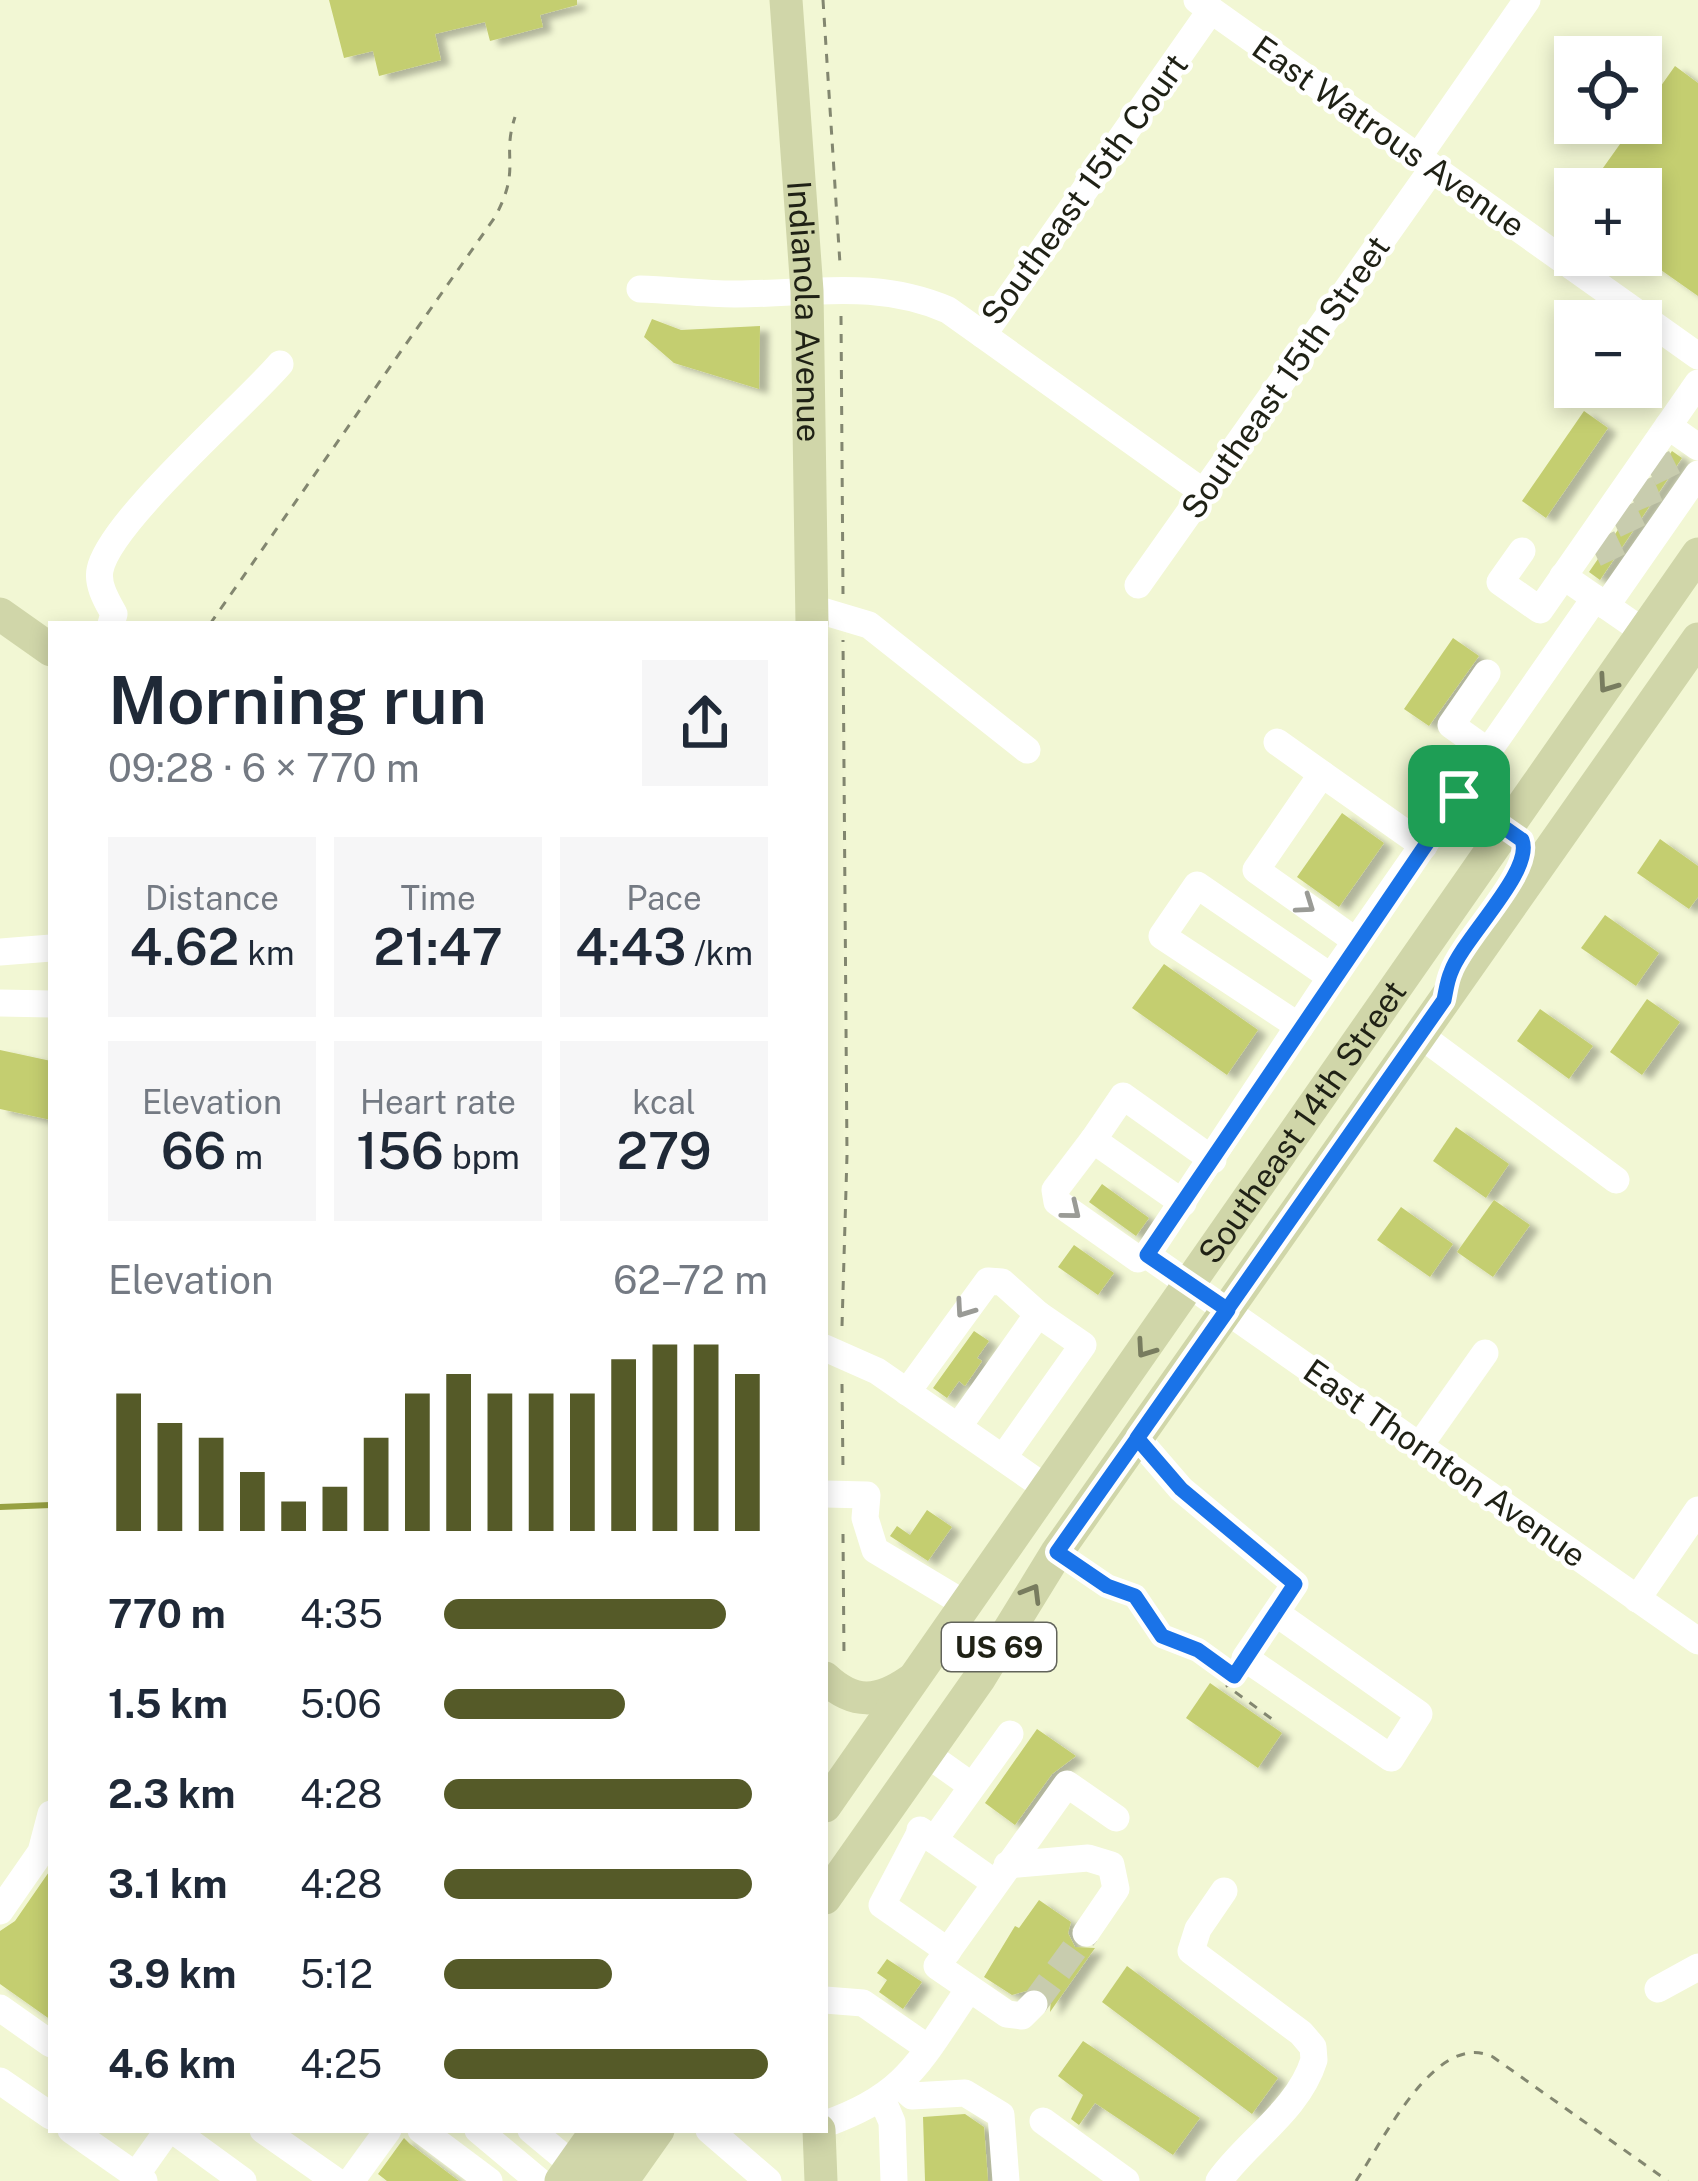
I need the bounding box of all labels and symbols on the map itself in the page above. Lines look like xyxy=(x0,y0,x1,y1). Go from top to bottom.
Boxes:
street label: East Watrous Avenue xyxy=(1246,28,1532,244)
street label: Southeast 15th Court xyxy=(973,46,1195,332)
street label: Indianola Avenue xyxy=(780,179,828,442)
street label: Southeast 15th Street xyxy=(1173,228,1397,526)
one-way arrow xyxy=(1599,671,1621,693)
pin xyxy=(1408,745,1510,847)
one-way arrow xyxy=(1293,891,1315,913)
street label: Southeast 14th Street xyxy=(1190,973,1414,1271)
one-way arrow xyxy=(1058,1197,1080,1218)
one-way arrow xyxy=(956,1296,978,1318)
one-way arrow xyxy=(1137,1336,1159,1358)
street label: East Thornton Avenue xyxy=(1297,1351,1593,1575)
one-way arrow xyxy=(1018,1584,1040,1606)
road number: US 69 xyxy=(942,1623,1056,1671)

